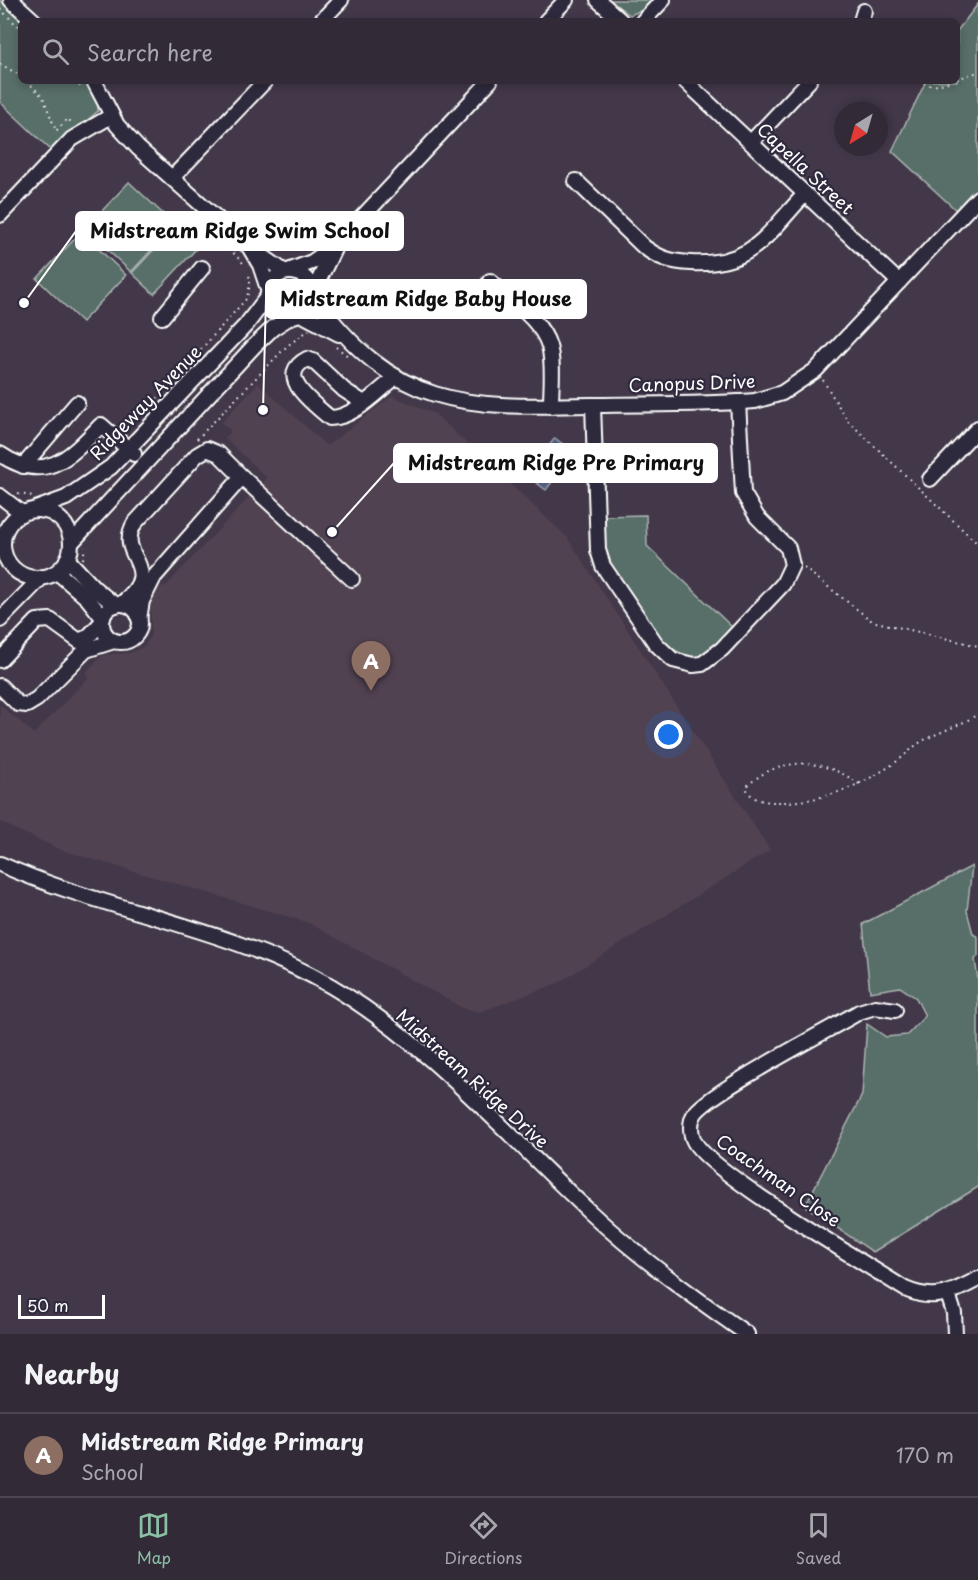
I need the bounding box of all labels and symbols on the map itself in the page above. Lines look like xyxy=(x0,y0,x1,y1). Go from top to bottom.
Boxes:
north arrow xyxy=(834,102,888,156)
street label: Capella Street xyxy=(751,116,861,220)
callout: Midstream Ridge Swim School xyxy=(76,212,403,250)
text: Midstream Ridge Swim School xyxy=(90,215,390,245)
callout: Midstream Ridge Baby House xyxy=(266,280,586,318)
text: Midstream Ridge Baby House xyxy=(280,283,572,313)
street label: Ridgeway Avenue xyxy=(83,338,207,466)
street label: Canopus Drive xyxy=(628,367,756,398)
callout: Midstream Ridge Pre Primary xyxy=(394,444,717,482)
text: Midstream Ridge Pre Primary xyxy=(408,447,704,477)
pin: A xyxy=(352,642,391,691)
your location xyxy=(654,720,683,749)
street label: Midstream Ridge Drive xyxy=(391,1002,555,1154)
street label: Coachman Close xyxy=(711,1127,847,1233)
scale bar xyxy=(18,1292,105,1320)

